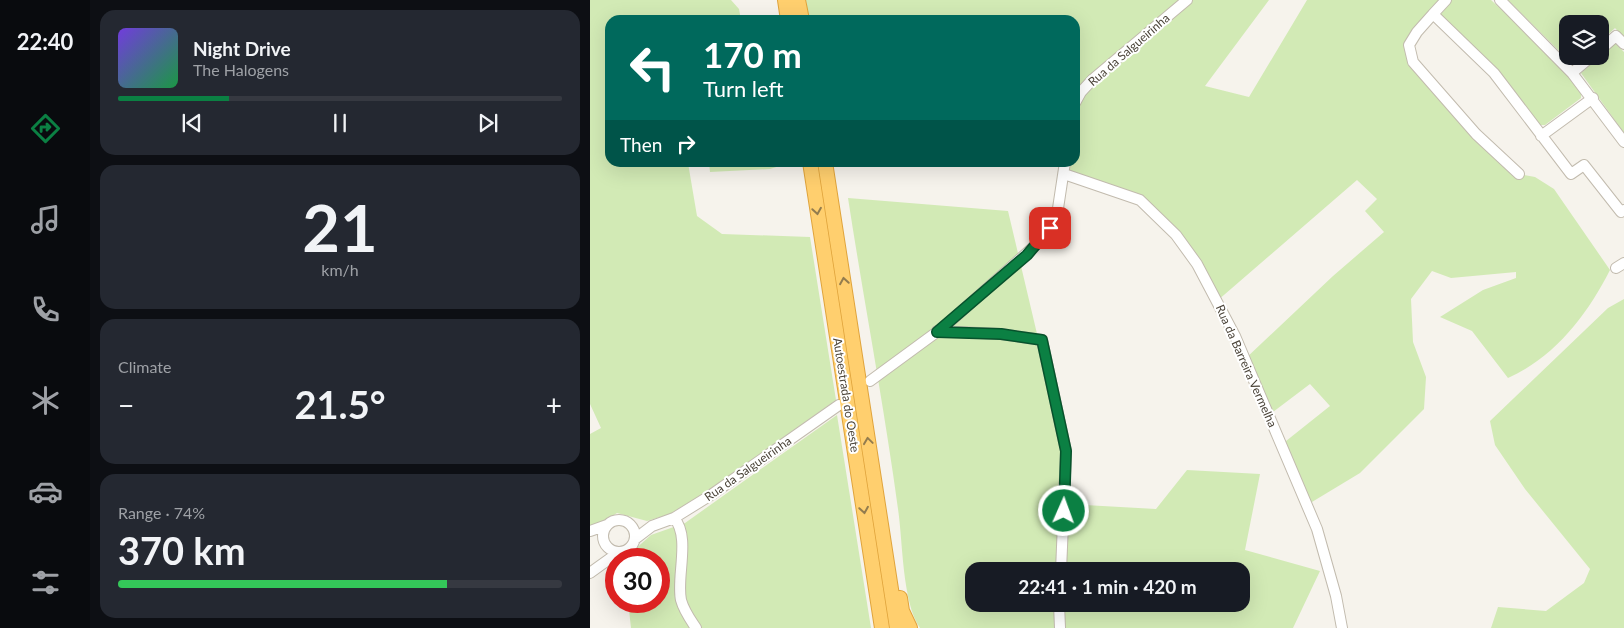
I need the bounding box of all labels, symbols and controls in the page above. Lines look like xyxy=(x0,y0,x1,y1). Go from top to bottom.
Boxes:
street label: Rua da Salgueirinha xyxy=(1085,10,1172,89)
map controls xyxy=(1559,15,1609,65)
button: layers xyxy=(1559,15,1609,65)
text: 22:40 xyxy=(17,28,73,55)
text: 170 m xyxy=(703,33,802,75)
icon: left xyxy=(620,35,685,100)
text: Night Drive xyxy=(193,37,291,60)
text: The Halogens xyxy=(193,60,289,79)
text: Turn left xyxy=(703,75,784,102)
icon: previous xyxy=(178,109,206,137)
icon: pause xyxy=(326,109,354,137)
icon: next xyxy=(474,109,502,137)
icon: directions xyxy=(28,111,63,146)
icon: right xyxy=(672,130,700,158)
text: Then xyxy=(620,133,662,156)
text: 21 xyxy=(302,188,378,266)
icon: music xyxy=(28,202,63,237)
one-way arrow xyxy=(812,206,822,215)
pin xyxy=(1029,207,1071,249)
icon: arrive xyxy=(1036,214,1064,242)
text: km/h xyxy=(321,260,359,279)
one-way arrow xyxy=(839,276,849,285)
icon: phone xyxy=(28,292,63,327)
street label: Rua da Barreira Vermelha xyxy=(1213,302,1280,429)
street label: Autoestrada do Oeste xyxy=(830,337,863,453)
text: Climate xyxy=(118,357,171,376)
text: 21.5° xyxy=(295,381,385,427)
icon: climate xyxy=(28,383,63,418)
text: − xyxy=(118,388,134,422)
text: + xyxy=(546,388,562,422)
street label: Rua da Salgueirinha xyxy=(701,433,794,504)
one-way arrow xyxy=(863,437,874,445)
icon: car xyxy=(28,474,63,509)
position arrow xyxy=(1037,484,1089,536)
text: Range · 74% xyxy=(118,503,205,522)
one-way arrow xyxy=(858,506,869,514)
text: 370 km xyxy=(118,527,246,573)
speed limit sign: 30 xyxy=(605,548,670,613)
icon: filters xyxy=(28,565,63,600)
text: 22:41 · 1 min · 420 m xyxy=(1018,575,1197,598)

